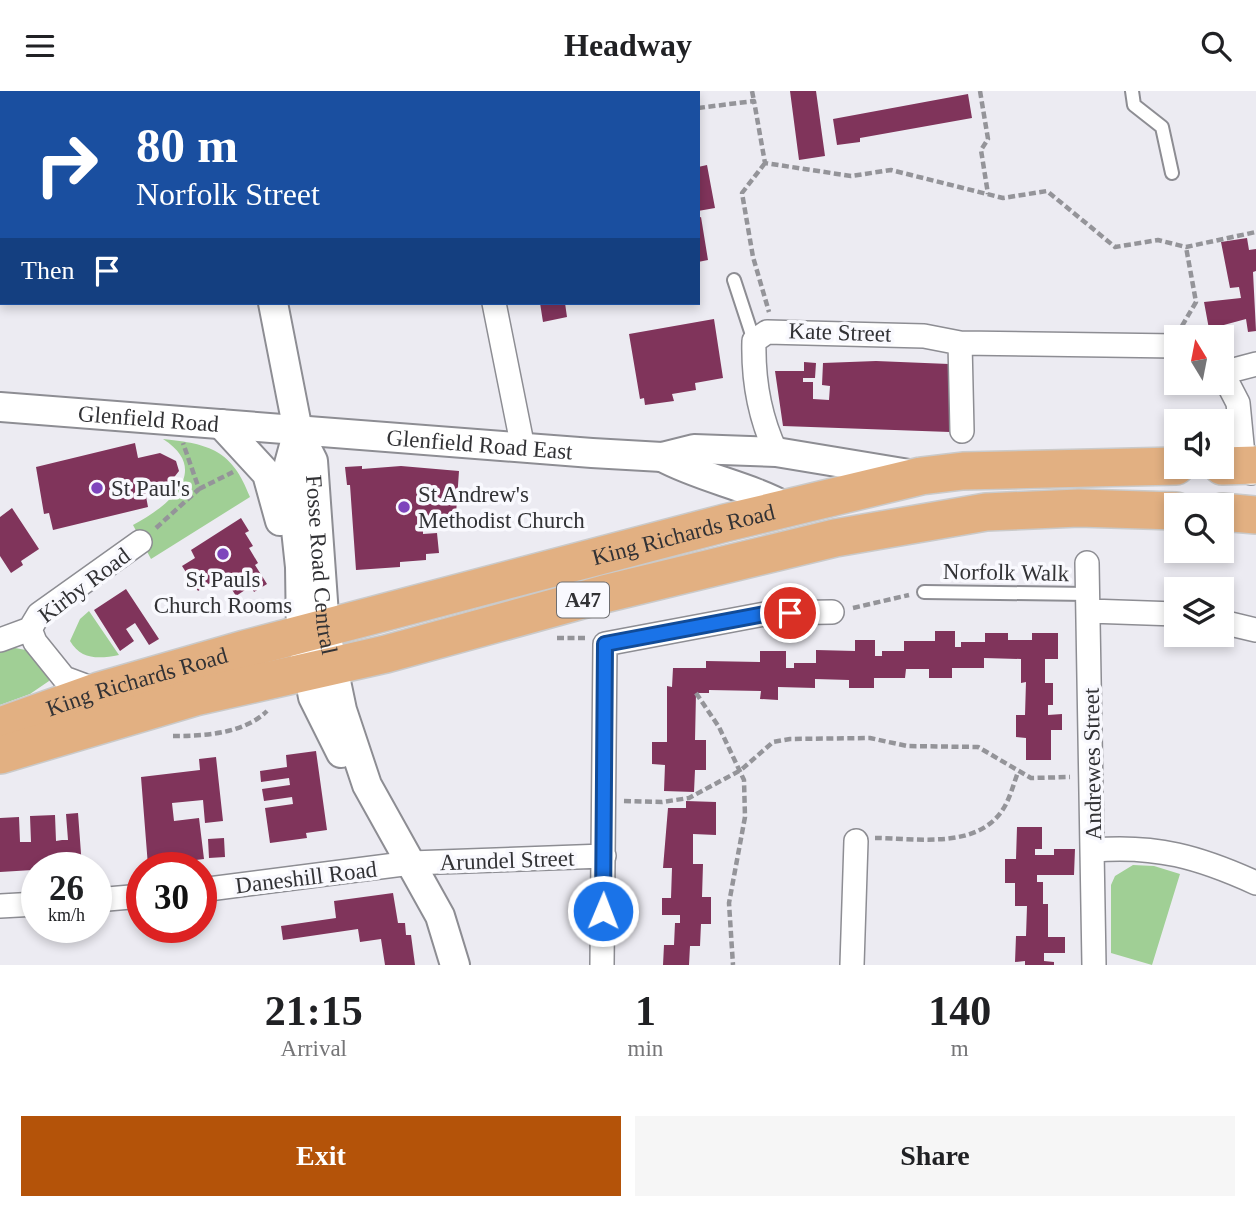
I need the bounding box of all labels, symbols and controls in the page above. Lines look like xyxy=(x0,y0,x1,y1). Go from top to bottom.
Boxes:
icon: menu xyxy=(21,27,59,65)
text: Headway xyxy=(564,27,692,63)
icon: search xyxy=(1197,27,1235,65)
text: 80 m xyxy=(136,118,238,173)
icon: right xyxy=(21,119,112,210)
text: Norfolk Street xyxy=(136,176,320,212)
icon: arrive xyxy=(88,252,126,290)
text: Then xyxy=(21,256,74,285)
street label: Kate Street xyxy=(788,318,892,347)
north arrow xyxy=(1164,325,1234,395)
map controls xyxy=(1164,325,1234,647)
street label: Glenfield Road xyxy=(77,401,220,437)
button: sound xyxy=(1164,409,1234,479)
street label: Glenfield Road East xyxy=(386,425,574,464)
street label: Fosse Road Central xyxy=(301,474,342,657)
place label: St Paul's xyxy=(111,476,190,501)
marker: St Paul's xyxy=(89,480,105,496)
place label: St Andrew's Methodist Church xyxy=(418,482,585,533)
button: search xyxy=(1164,493,1234,563)
marker: St Andrew's Methodist Church xyxy=(396,499,412,515)
street label: King Richards Road xyxy=(589,499,778,570)
street label: Kirby Road xyxy=(34,543,135,628)
marker: St Pauls Church Rooms xyxy=(215,546,231,562)
street label: Norfolk Walk xyxy=(943,559,1070,586)
place label: St Pauls Church Rooms xyxy=(154,567,292,618)
button: layers xyxy=(1164,577,1234,647)
road number: A47 xyxy=(557,582,609,617)
pin xyxy=(760,583,820,643)
icon: arrive xyxy=(771,594,809,632)
street label: King Richards Road xyxy=(43,643,231,722)
street label: Andrewes Street xyxy=(1079,687,1106,841)
street label: Arundel Street xyxy=(439,846,575,875)
speed limit sign: 30 xyxy=(126,852,217,943)
street label: Daneshill Road xyxy=(234,856,379,899)
text: 26 xyxy=(49,869,84,908)
position arrow xyxy=(566,874,640,948)
text: km/h xyxy=(48,905,85,925)
text: 21:15 xyxy=(265,988,363,1034)
text: 1 xyxy=(635,988,656,1034)
text: 140 xyxy=(928,988,991,1034)
text: Arrival xyxy=(281,1036,347,1061)
text: min xyxy=(628,1036,663,1061)
text: m xyxy=(951,1036,969,1061)
button: Exit xyxy=(21,1116,621,1196)
button: Share xyxy=(635,1116,1235,1196)

